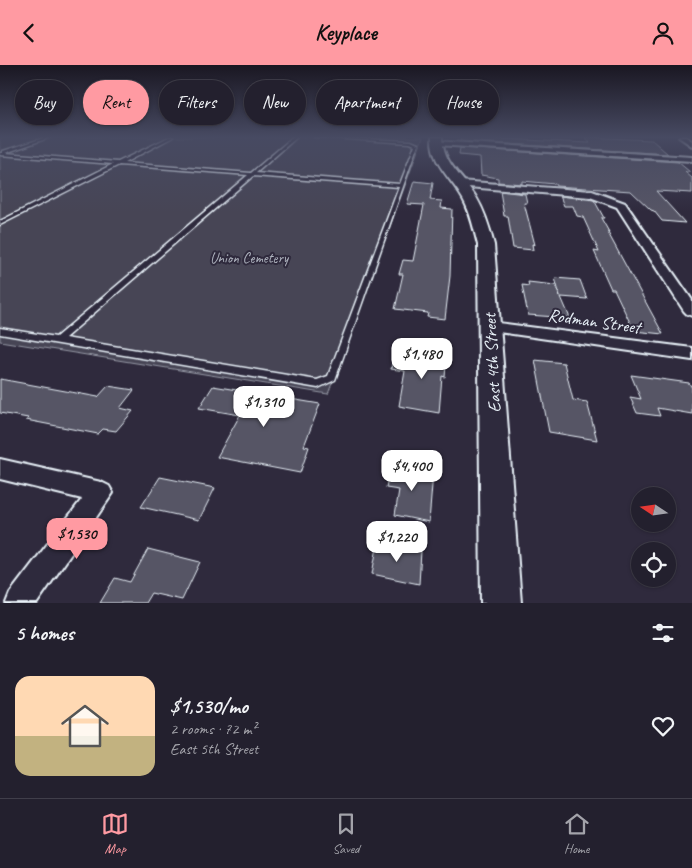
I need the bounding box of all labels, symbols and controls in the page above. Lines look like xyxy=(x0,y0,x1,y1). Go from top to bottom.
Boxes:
icon: back xyxy=(15,19,43,47)
text: Keyplace xyxy=(315,19,377,47)
icon: person xyxy=(649,19,677,47)
chip: Buy xyxy=(15,80,73,125)
chip: Rent xyxy=(83,80,149,125)
chip: Filters xyxy=(159,80,234,125)
chip: New xyxy=(244,80,306,125)
chip: Apartment xyxy=(316,80,418,125)
chip: House xyxy=(428,80,499,125)
park label: Union Cemetery xyxy=(210,249,290,268)
street label: Rodman Street xyxy=(547,304,644,339)
street label: East 4th Street xyxy=(478,311,506,413)
pin: $1,480 xyxy=(381,337,463,380)
text: $1,480 xyxy=(402,344,442,364)
pin: $1,310 xyxy=(223,385,305,428)
text: $1,310 xyxy=(244,392,284,412)
pin: $4,400 xyxy=(371,449,453,492)
text: $4,400 xyxy=(392,456,432,476)
north arrow xyxy=(631,487,676,533)
map controls xyxy=(631,487,676,587)
pin: $1,530 xyxy=(36,517,118,560)
pin: $1,220 xyxy=(356,521,438,563)
text: $1,530 xyxy=(58,524,96,544)
text: $1,220 xyxy=(377,527,417,547)
button: locate xyxy=(631,542,676,587)
icon: filters xyxy=(649,619,677,647)
text: 5 homes xyxy=(15,620,74,646)
text: $1,530/mo xyxy=(170,693,248,719)
icon: home xyxy=(55,696,115,756)
icon: heart xyxy=(649,712,677,740)
text: 2 rooms · 72 m² xyxy=(170,719,256,739)
text: East 5th Street xyxy=(170,739,258,759)
tab: Map xyxy=(101,810,129,857)
tab: Saved xyxy=(332,810,360,857)
tab: Home xyxy=(563,810,591,857)

